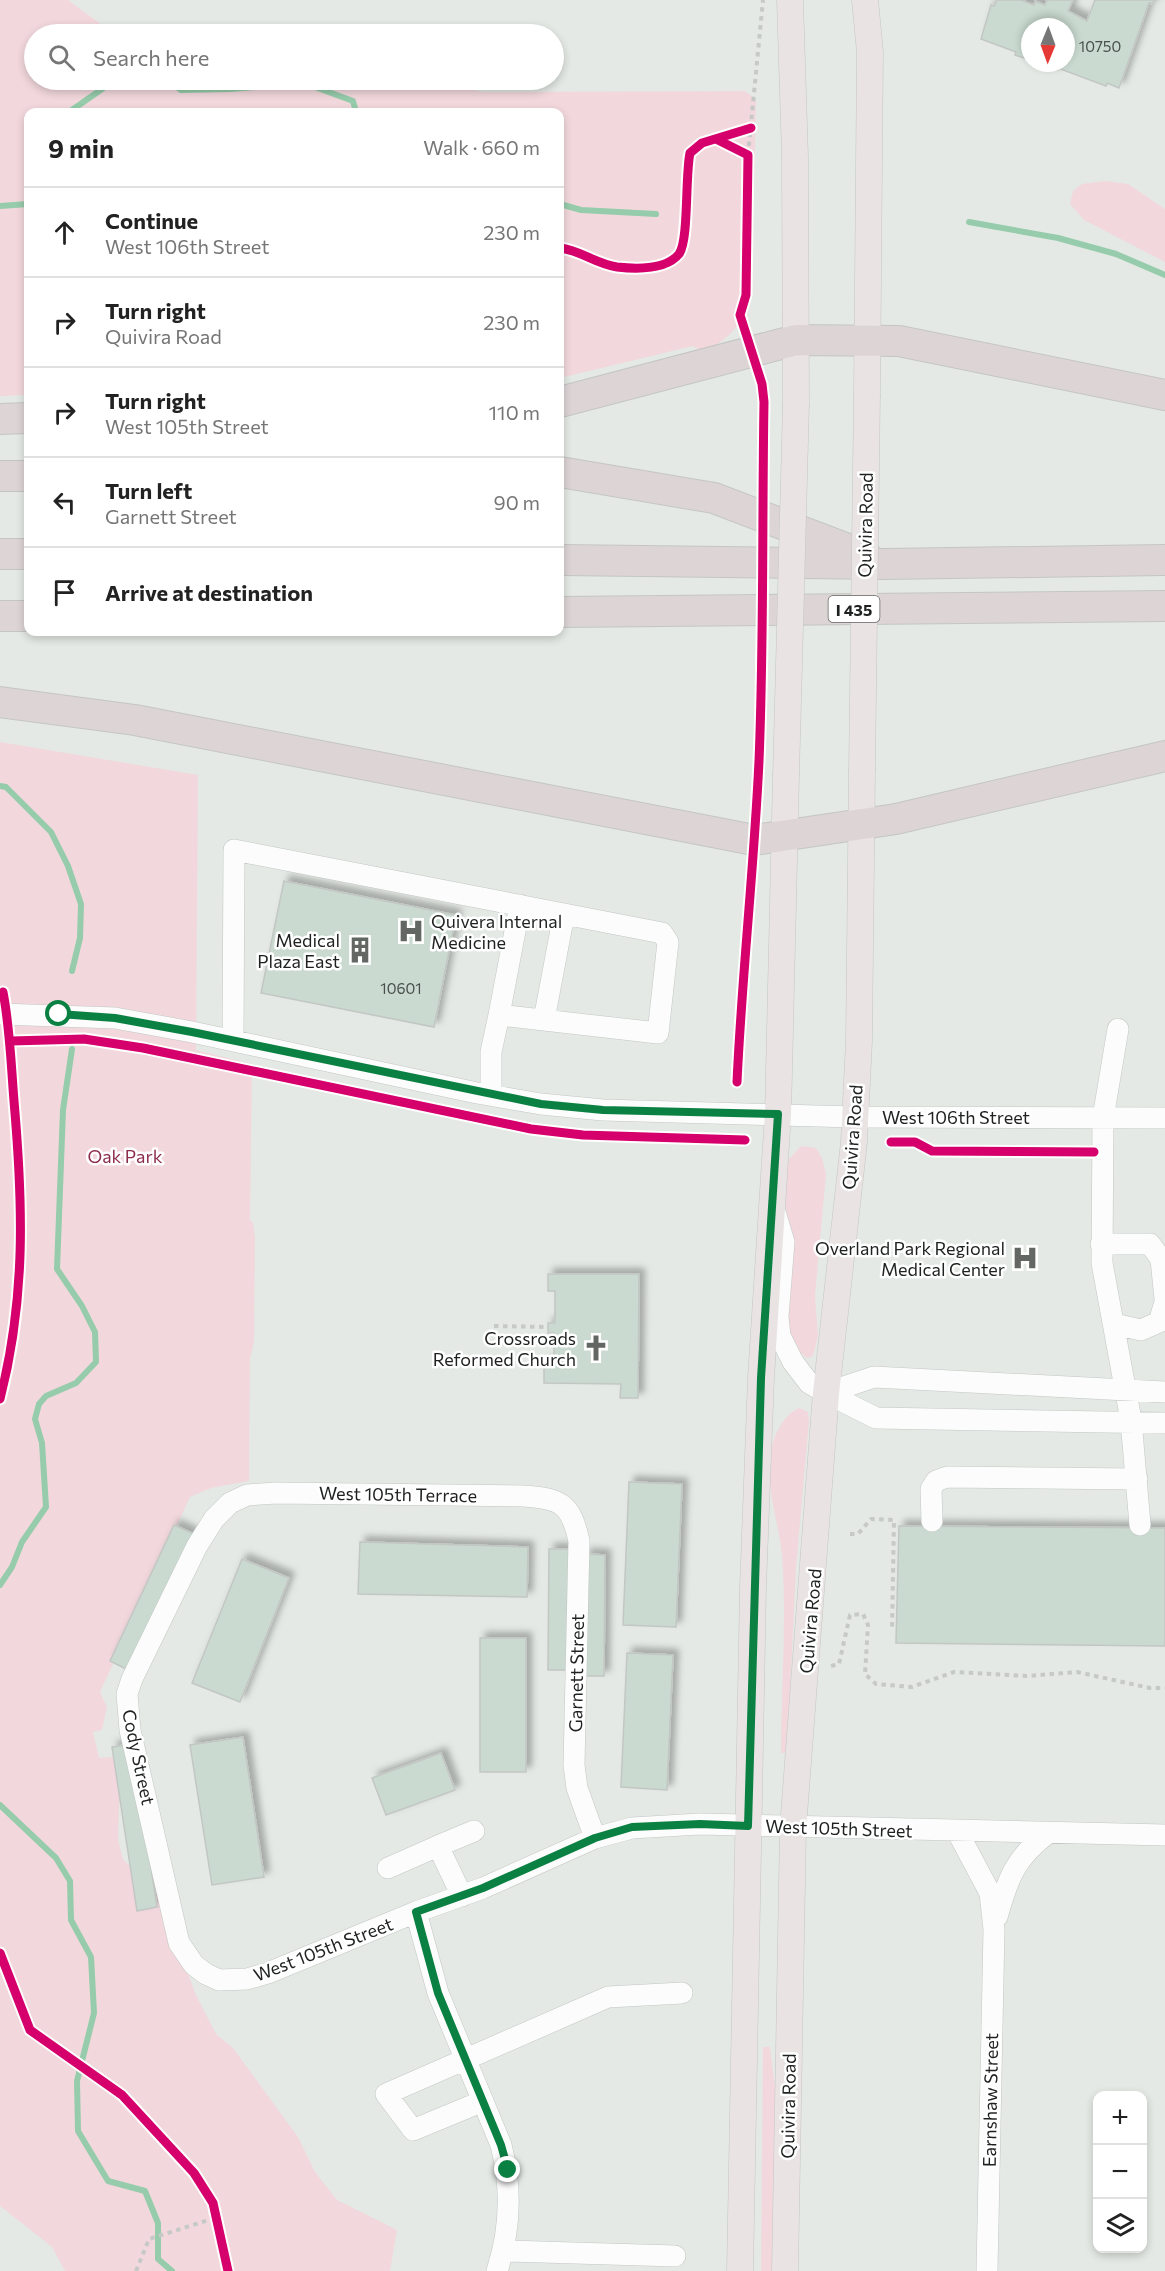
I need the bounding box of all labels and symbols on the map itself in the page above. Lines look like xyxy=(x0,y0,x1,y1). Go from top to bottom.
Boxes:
north arrow xyxy=(1021,18,1075,72)
house number: 10750 xyxy=(1079,37,1121,55)
street label: Quivira Road xyxy=(853,472,877,578)
road number: I 435 xyxy=(828,596,880,622)
place label: Quivera Internal Medicine xyxy=(431,910,562,953)
hospital icon: Quivera Internal Medicine xyxy=(396,916,426,946)
place label: Medical Plaza East xyxy=(257,929,340,972)
building icon: Medical Plaza East xyxy=(345,935,375,965)
house number: 10601 xyxy=(380,979,422,997)
route start xyxy=(45,1000,71,1026)
street label: Quivira Road xyxy=(837,1084,867,1190)
street label: West 106th Street xyxy=(882,1106,1030,1128)
park label: Oak Park xyxy=(88,1145,163,1167)
place label: Overland Park Regional Medical Center xyxy=(815,1237,1005,1280)
hospital icon: Overland Park Regional Medical Center xyxy=(1010,1243,1040,1273)
place label: Crossroads Reformed Church xyxy=(433,1327,576,1370)
church icon: Crossroads Reformed Church xyxy=(581,1333,611,1363)
street label: West 105th Terrace xyxy=(319,1482,477,1506)
street label: Quivira Road xyxy=(794,1568,826,1674)
street label: Garnett Street xyxy=(564,1614,588,1732)
street label: Cody Street xyxy=(118,1707,160,1807)
street label: West 105th Street xyxy=(765,1814,913,1842)
street label: West 105th Street xyxy=(250,1912,396,1986)
street label: Earnshaw Street xyxy=(978,2033,1002,2167)
street label: Quivira Road xyxy=(776,2053,800,2159)
route end xyxy=(494,2156,520,2182)

